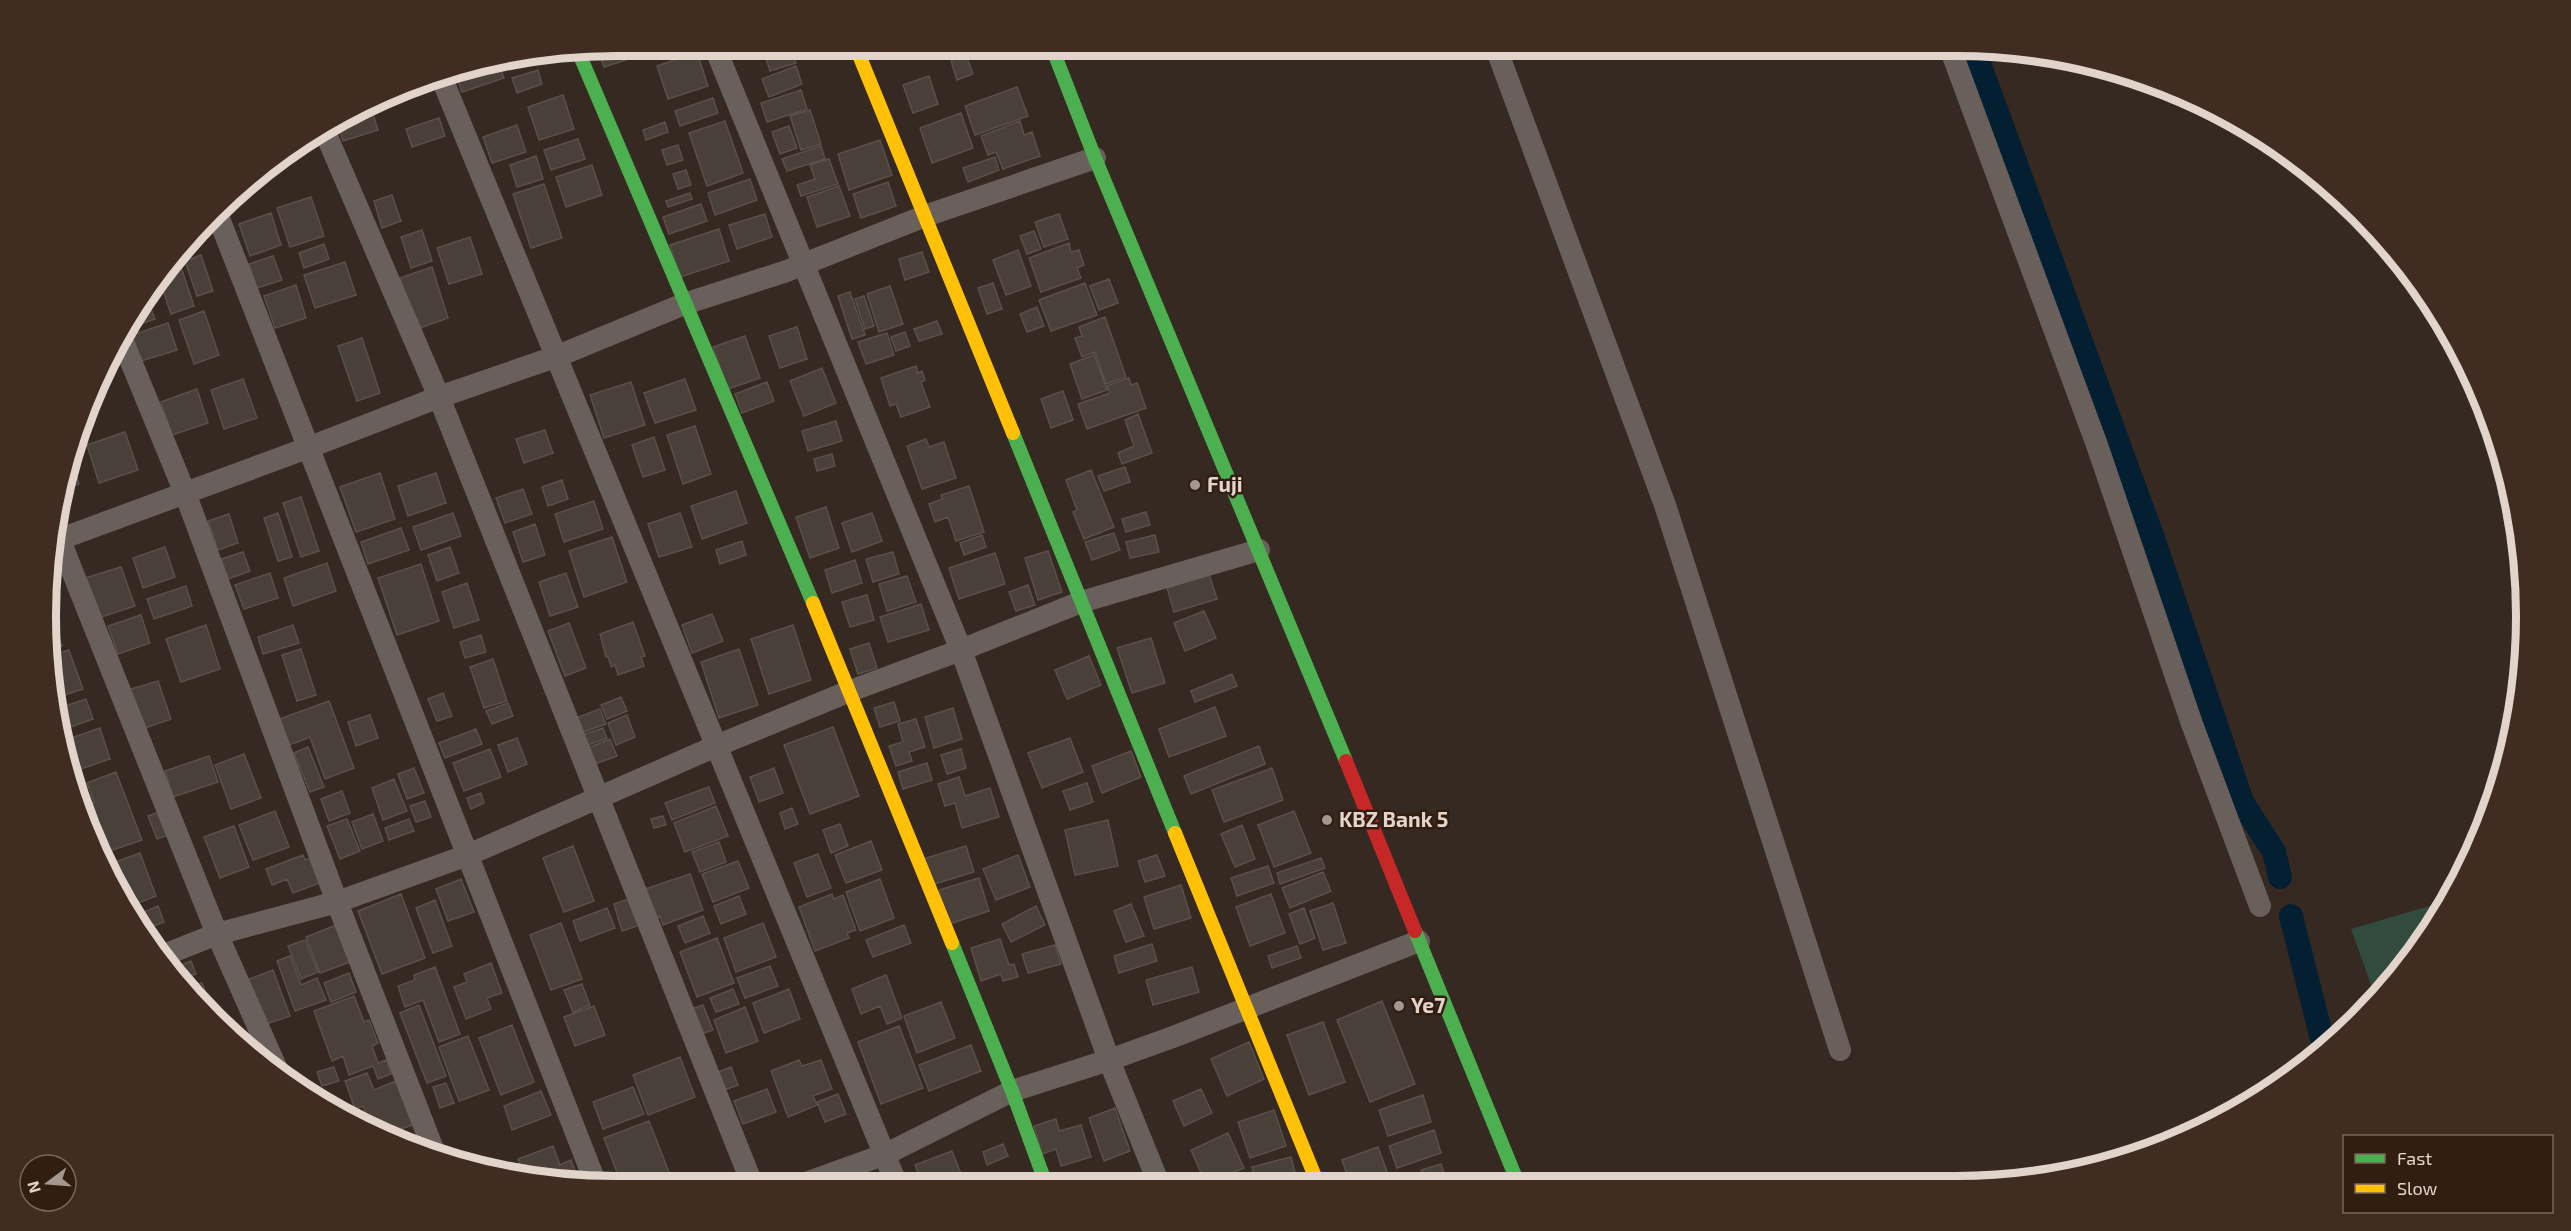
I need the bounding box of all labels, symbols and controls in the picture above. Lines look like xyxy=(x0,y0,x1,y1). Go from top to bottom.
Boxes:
place label: Fuji xyxy=(1207,471,1243,496)
marker: Fuji xyxy=(1188,478,1202,492)
place label: KBZ Bank 5 xyxy=(1339,806,1448,831)
marker: KBZ Bank 5 xyxy=(1320,813,1334,827)
place label: Ye7 xyxy=(1411,992,1445,1017)
marker: Ye7 xyxy=(1392,999,1406,1013)
legend xyxy=(2343,1135,2553,1213)
text: Fast xyxy=(2397,1147,2432,1169)
north arrow xyxy=(18,1153,78,1213)
text: Slow xyxy=(2397,1177,2438,1199)
text: N xyxy=(22,1179,44,1195)

